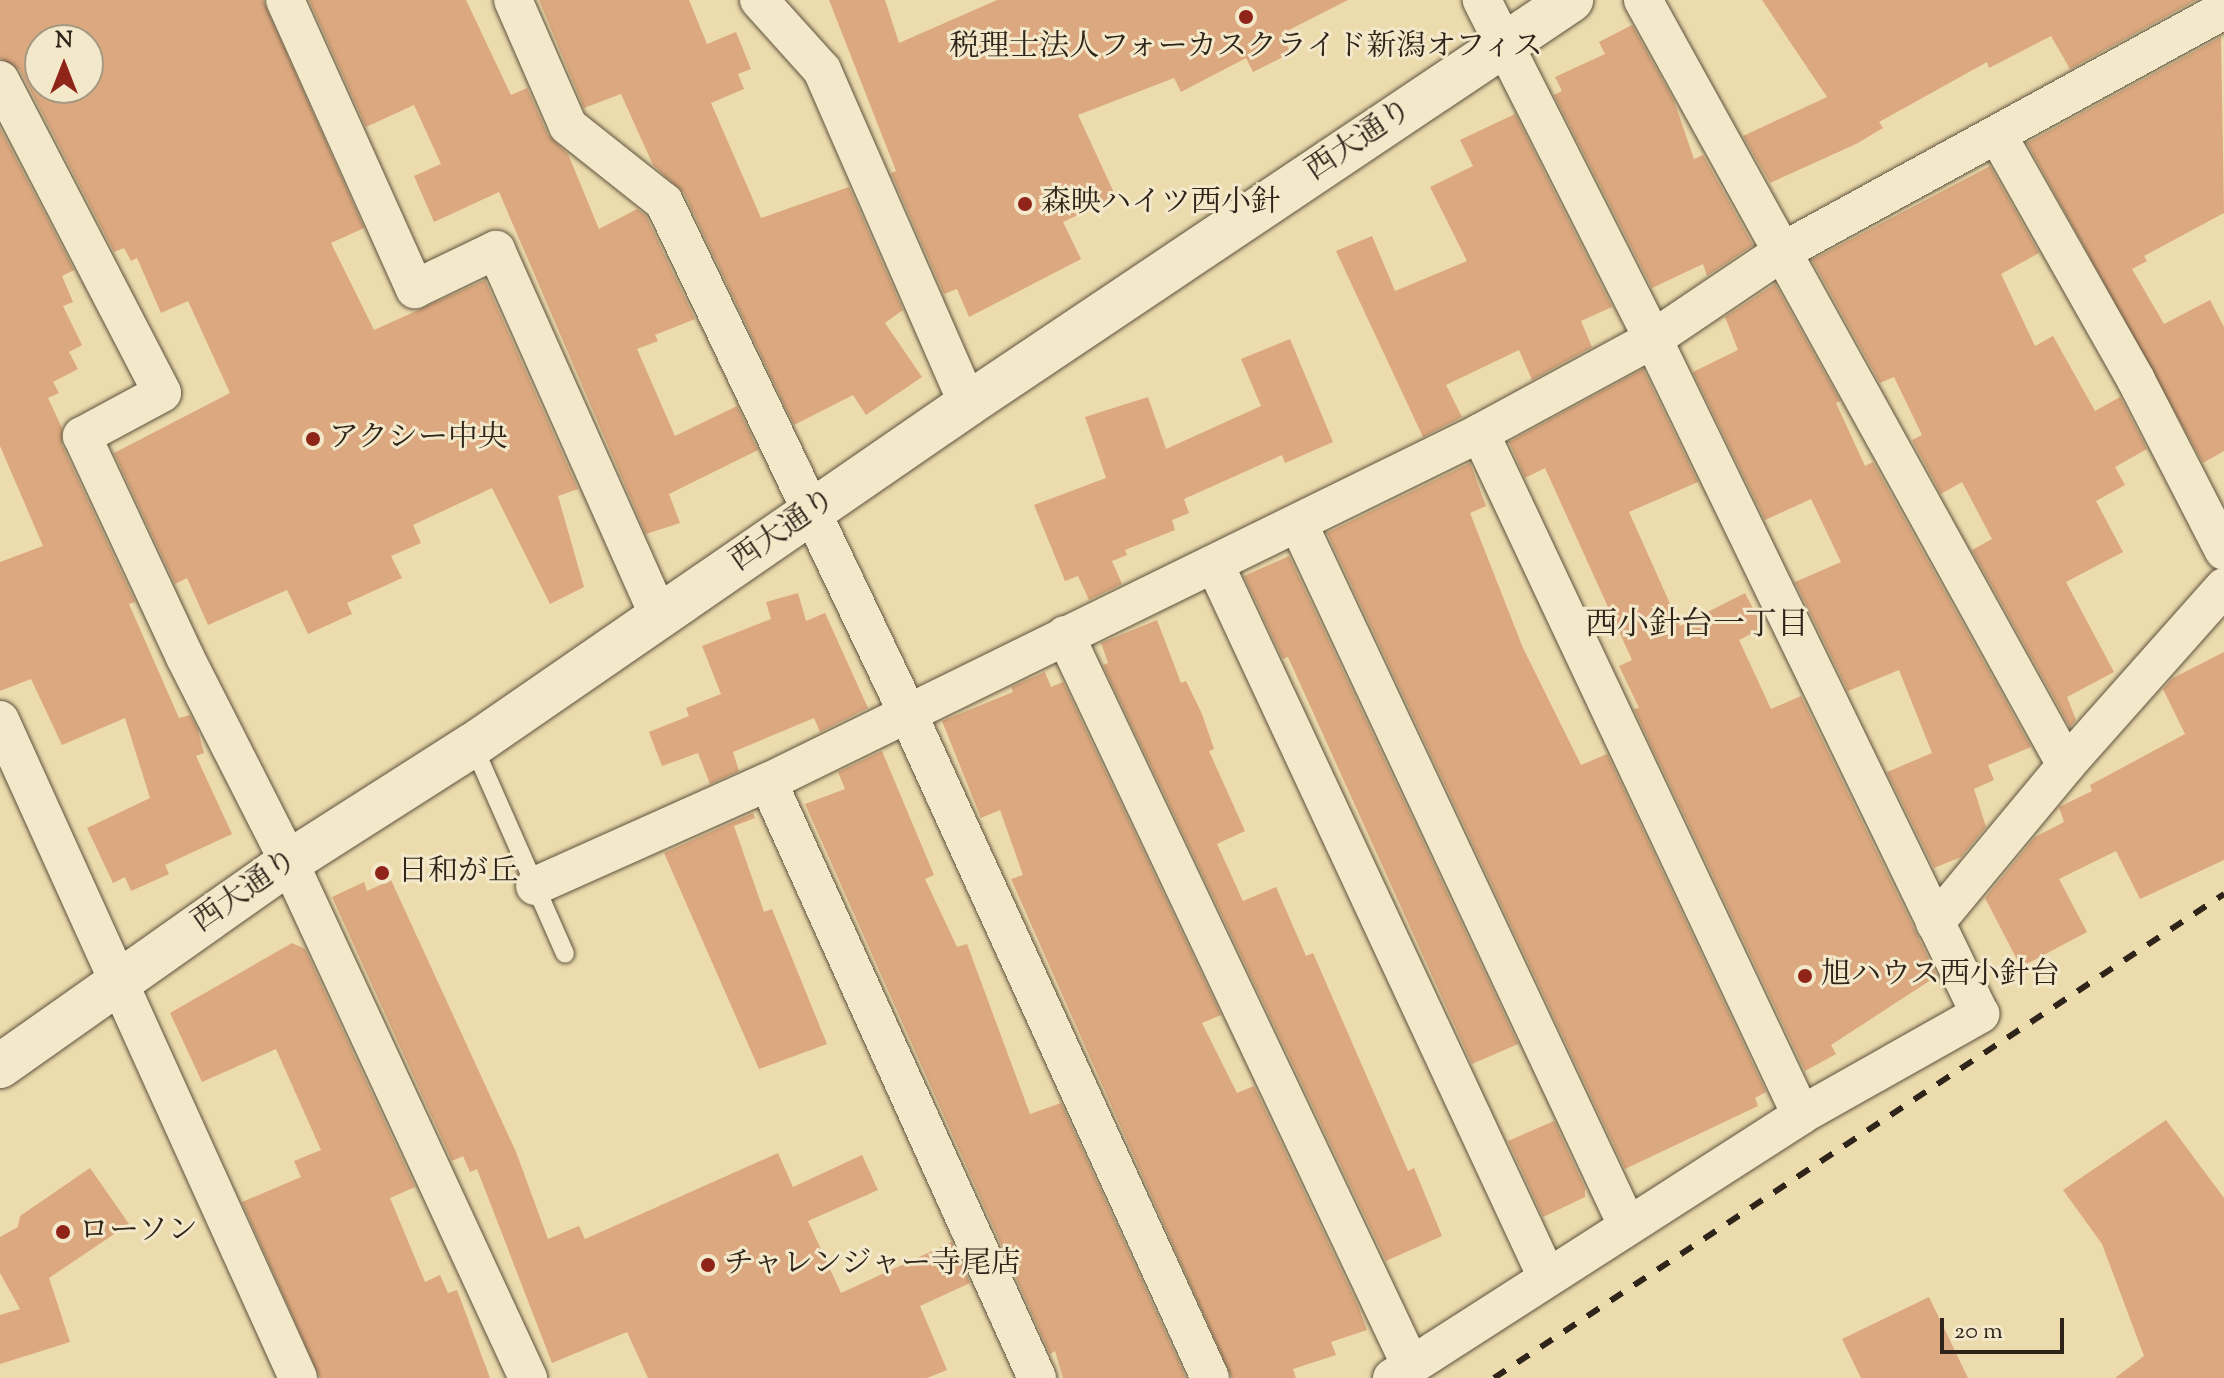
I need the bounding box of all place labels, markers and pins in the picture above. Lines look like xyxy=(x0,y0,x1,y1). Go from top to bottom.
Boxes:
marker: 税理士法人フォーカスクライド新潟オフィス xyxy=(1237,8,1255,26)
place label: 税理士法人フォーカスクライド新潟オフィス xyxy=(946,30,1546,66)
place label: 森映ハイツ西小針 xyxy=(1041,186,1281,222)
marker: 森映ハイツ西小針 xyxy=(1016,195,1034,213)
place label: アクシー中央 xyxy=(329,421,509,457)
marker: アクシー中央 xyxy=(304,430,322,448)
place label: 日和が丘 xyxy=(398,855,518,891)
marker: 日和が丘 xyxy=(373,864,391,882)
place label: 旭ハウス西小針台 xyxy=(1821,958,2061,994)
marker: 旭ハウス西小針台 xyxy=(1796,967,1814,985)
place label: ローソン xyxy=(79,1214,199,1250)
marker: ローソン xyxy=(54,1223,72,1241)
place label: チャレンジャー寺尾店 xyxy=(724,1247,1024,1283)
marker: チャレンジャー寺尾店 xyxy=(699,1256,717,1274)

